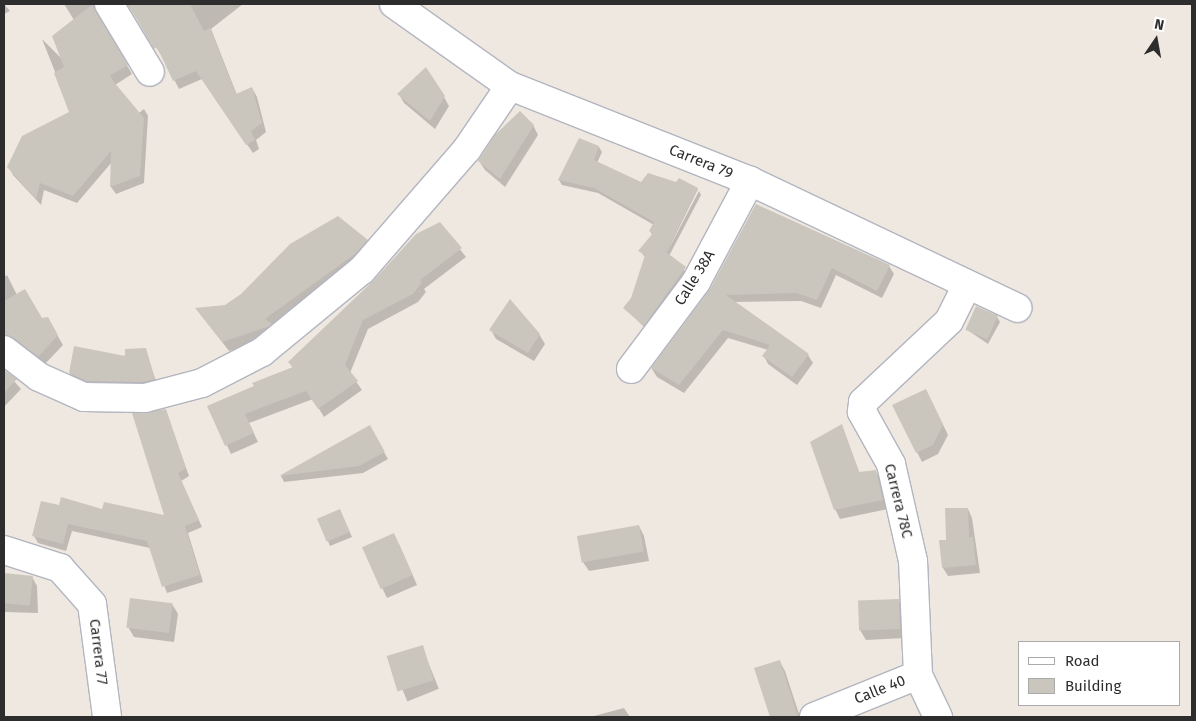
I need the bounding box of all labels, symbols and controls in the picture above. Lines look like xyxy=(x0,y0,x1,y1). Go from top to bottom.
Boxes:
north arrow xyxy=(1131,15,1181,65)
text: N xyxy=(1153,16,1166,34)
street label: Carrera 79 xyxy=(666,141,736,183)
street label: Calle 38A xyxy=(671,247,719,309)
street label: Carrera 78C xyxy=(880,462,916,540)
street label: Carrera 77 xyxy=(85,618,111,686)
legend xyxy=(1018,641,1181,706)
text: Road xyxy=(1065,652,1100,670)
street label: Calle 40 xyxy=(852,672,908,708)
text: Building xyxy=(1065,677,1121,695)

